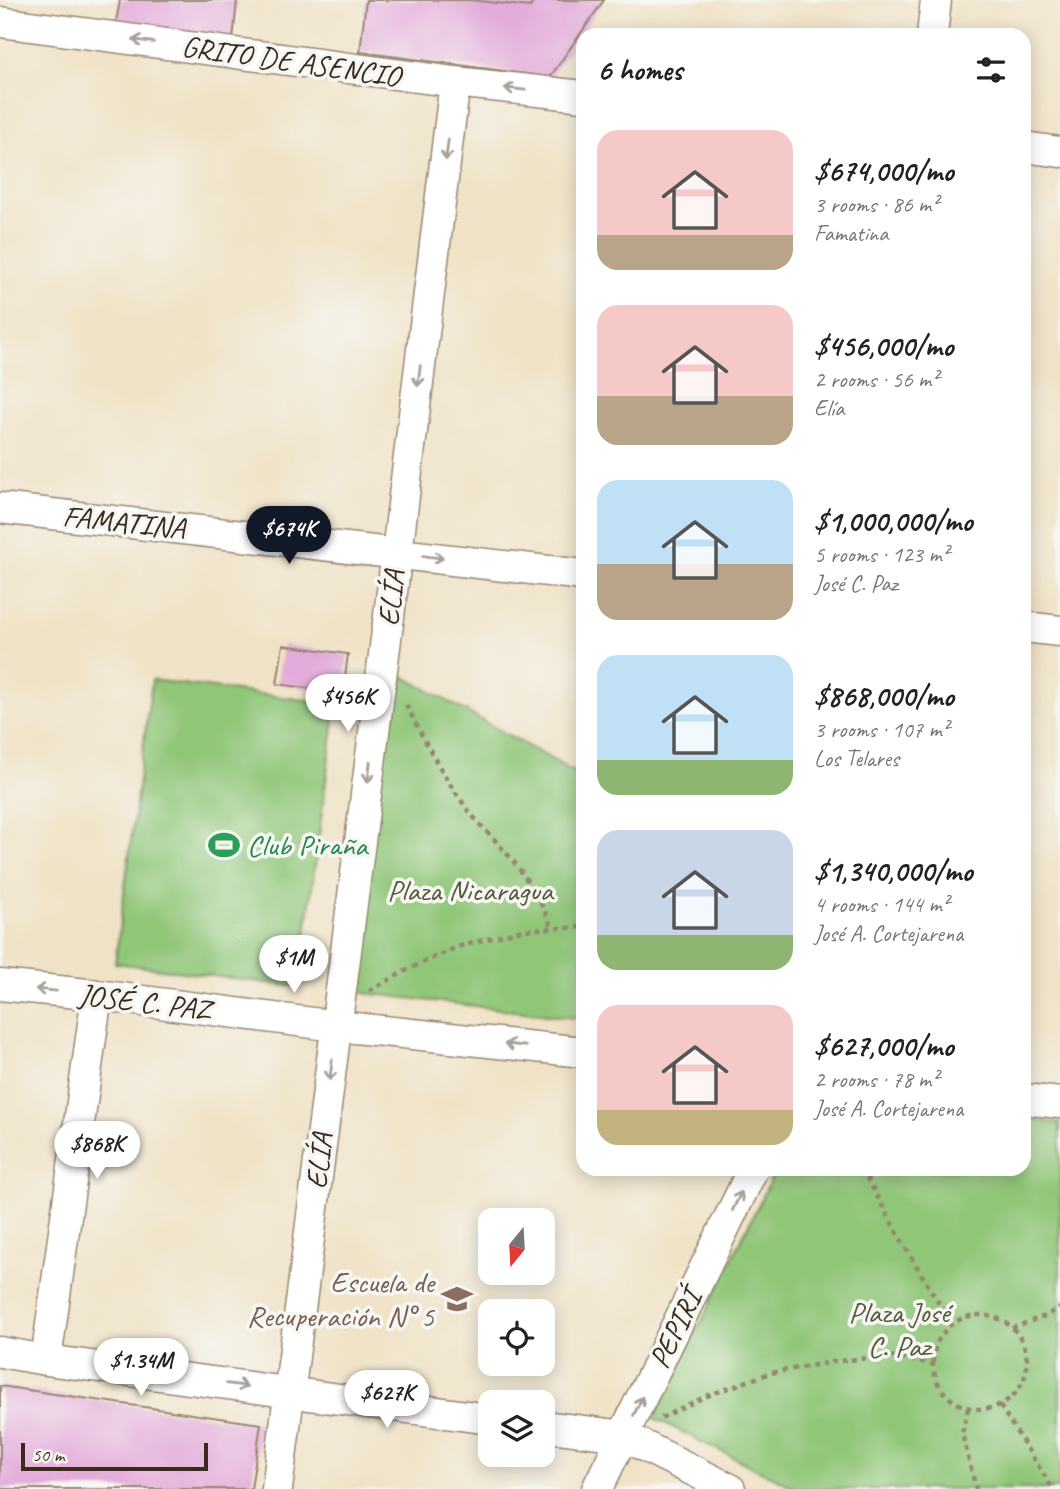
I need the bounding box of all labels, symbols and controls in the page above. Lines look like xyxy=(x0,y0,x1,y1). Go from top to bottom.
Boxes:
street label: GRITO DE ASENCIO xyxy=(179,27,406,96)
one-way arrow xyxy=(133,35,155,48)
text: 6 homes xyxy=(597,51,682,89)
icon: filters xyxy=(972,51,1010,89)
one-way arrow xyxy=(504,82,527,95)
one-way arrow xyxy=(440,138,453,161)
text: $674,000/mo xyxy=(814,152,953,190)
icon: home xyxy=(653,158,737,242)
text: 3 rooms · 86 m² xyxy=(814,190,938,219)
text: Famatina xyxy=(814,219,888,248)
text: $456,000/mo xyxy=(814,327,953,365)
icon: home xyxy=(653,333,737,417)
one-way arrow xyxy=(412,364,425,387)
text: 2 rooms · 56 m² xyxy=(814,365,938,394)
text: Elía xyxy=(814,394,844,423)
street label: FAMATINA xyxy=(61,497,189,548)
text: $1,000,000/mo xyxy=(814,502,972,540)
pin: $674K xyxy=(240,506,338,566)
icon: home xyxy=(653,508,737,592)
text: $674K xyxy=(262,514,316,543)
text: 5 rooms · 123 m² xyxy=(814,540,949,569)
one-way arrow xyxy=(421,550,444,563)
street label: ELÍA xyxy=(369,566,413,628)
text: José C. Paz xyxy=(814,569,898,598)
pin: $456K xyxy=(299,674,397,734)
text: $868,000/mo xyxy=(814,677,954,715)
text: $456K xyxy=(321,682,375,711)
icon: home xyxy=(653,683,737,767)
text: 3 rooms · 107 m² xyxy=(814,715,949,744)
text: Los Telares xyxy=(814,744,899,773)
one-way arrow xyxy=(362,760,375,783)
place label: Club Piraña xyxy=(247,826,369,864)
sports icon: Club Piraña xyxy=(207,828,241,862)
text: $1,340,000/mo xyxy=(814,852,972,890)
icon: home xyxy=(653,858,737,942)
park label: Plaza Nicaragua xyxy=(387,871,555,909)
text: 4 rooms · 144 m² xyxy=(814,890,949,919)
text: José A. Cortejarena xyxy=(814,919,963,948)
pin: $1M xyxy=(260,936,328,995)
text: $1M xyxy=(275,943,313,972)
street label: JOSÉ C. PAZ xyxy=(75,975,217,1029)
one-way arrow xyxy=(35,983,57,996)
text: $627,000/mo xyxy=(814,1027,953,1065)
icon: home xyxy=(653,1033,737,1117)
one-way arrow xyxy=(504,1038,527,1051)
one-way arrow xyxy=(324,1059,337,1081)
text: 2 rooms · 78 m² xyxy=(814,1065,938,1094)
text: José A. Cortejarena xyxy=(814,1094,963,1123)
pin: $868K xyxy=(48,1122,146,1181)
text: $868K xyxy=(70,1129,124,1158)
street label: ELÍA xyxy=(297,1129,341,1191)
one-way arrow xyxy=(731,1191,744,1212)
north arrow xyxy=(478,1208,555,1284)
map controls xyxy=(478,1208,555,1467)
place label: Escuela de Recuperación N° 5 xyxy=(247,1263,436,1335)
street label: PEPIRÍ xyxy=(640,1277,713,1374)
school or university icon: Escuela de Recuperación N° 5 xyxy=(440,1282,474,1316)
park label: Plaza José C. Paz xyxy=(849,1293,954,1365)
button: locate xyxy=(478,1299,555,1376)
pin: $1.34M xyxy=(84,1338,198,1398)
text: $1.34M xyxy=(110,1346,172,1375)
pin: $627K xyxy=(338,1370,436,1430)
one-way arrow xyxy=(226,1378,248,1391)
text: $627K xyxy=(360,1378,414,1407)
button: layers xyxy=(478,1390,555,1467)
one-way arrow xyxy=(632,1396,645,1417)
scale bar xyxy=(21,1440,208,1472)
text: 50 m xyxy=(32,1443,64,1467)

